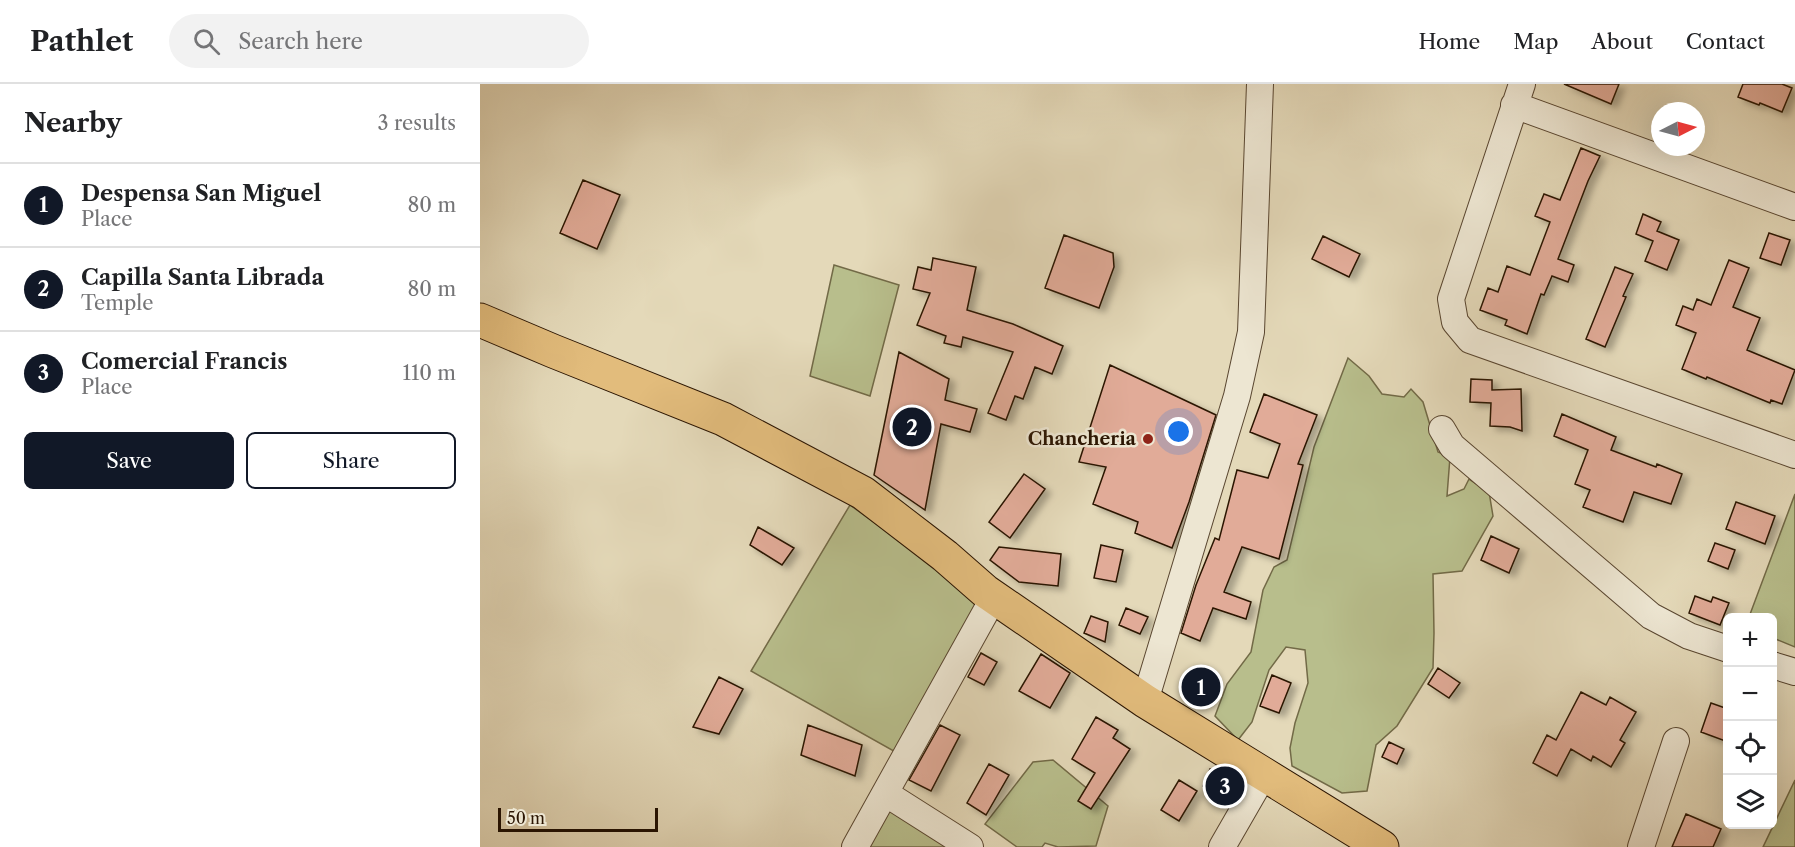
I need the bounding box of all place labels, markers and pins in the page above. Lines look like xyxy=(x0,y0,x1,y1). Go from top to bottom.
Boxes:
pin: 2 xyxy=(892,404,932,450)
place label: Chancheria xyxy=(1028,428,1137,450)
marker: Chancheria xyxy=(1141,432,1155,446)
pin: 1 xyxy=(1182,664,1220,710)
pin: 3 xyxy=(1206,764,1244,808)

